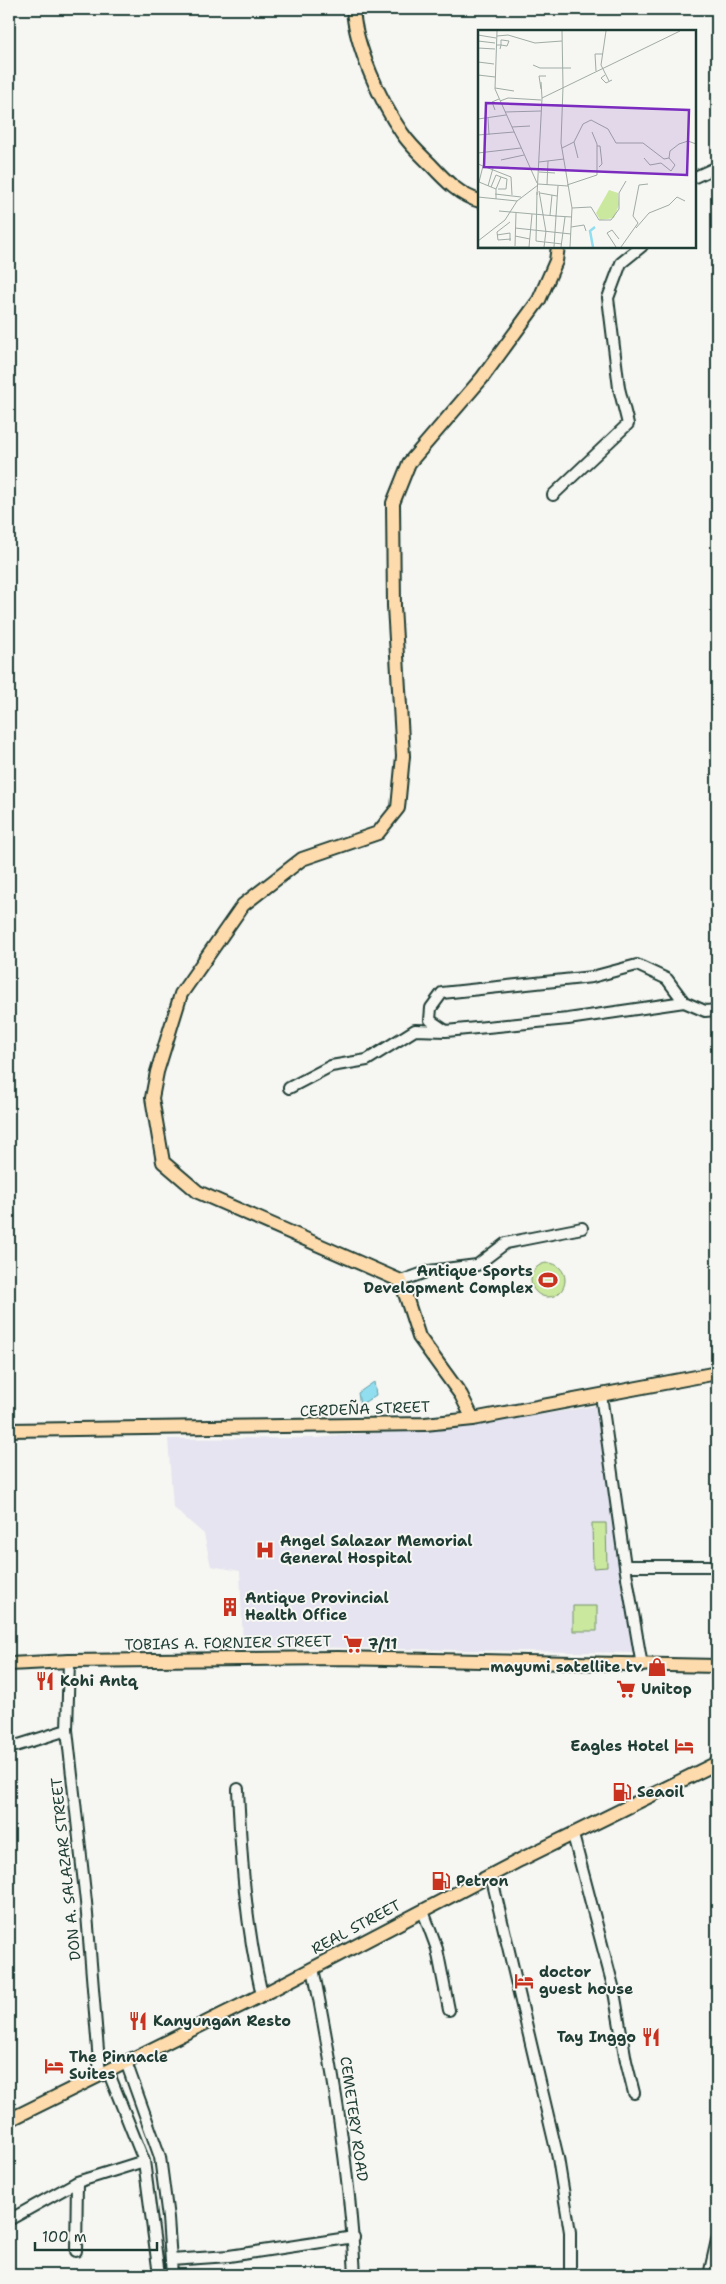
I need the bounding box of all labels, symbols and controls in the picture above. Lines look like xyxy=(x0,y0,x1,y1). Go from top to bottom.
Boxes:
inset map xyxy=(478,30,696,248)
place label: Antique Sports Development Complex xyxy=(364,1261,533,1298)
sports icon: Antique Sports Development Complex xyxy=(537,1269,559,1291)
street label: CERDEÑA STREET xyxy=(299,1395,430,1421)
place label: Angel Salazar Memorial General Hospital xyxy=(280,1531,472,1568)
hospital icon: Angel Salazar Memorial General Hospital xyxy=(254,1539,276,1561)
place label: Antique Provincial Health Office xyxy=(245,1588,389,1625)
building icon: Antique Provincial Health Office xyxy=(219,1596,241,1618)
street label: TOBIAS A. FORNIER STREET xyxy=(124,1631,332,1655)
supermarket icon: 7/11 xyxy=(342,1633,364,1655)
place label: 7/11 xyxy=(368,1634,398,1654)
shop icon: mayumi satellite tv xyxy=(646,1656,668,1678)
place label: mayumi satellite tv xyxy=(490,1657,642,1677)
restaurant icon: Kohi Antq xyxy=(34,1670,56,1692)
place label: Kohi Antq xyxy=(60,1671,139,1691)
supermarket icon: Unitop xyxy=(615,1678,637,1700)
place label: Unitop xyxy=(641,1679,692,1699)
hotel icon: Eagles Hotel xyxy=(673,1735,695,1757)
place label: Eagles Hotel xyxy=(570,1736,669,1756)
street label: DON A. SALAZAR STREET xyxy=(46,1776,86,1962)
fuel station icon: Seaoil xyxy=(611,1781,633,1803)
place label: Seaoil xyxy=(637,1782,684,1802)
fuel station icon: Petron xyxy=(430,1870,452,1892)
place label: Petron xyxy=(456,1871,508,1891)
street label: REAL STREET xyxy=(308,1895,404,1959)
place label: doctor guest house xyxy=(539,1962,633,1999)
hotel icon: doctor guest house xyxy=(513,1970,535,1992)
restaurant icon: Kanyungan Resto xyxy=(127,2010,149,2032)
place label: Kanyungan Resto xyxy=(153,2011,291,2031)
restaurant icon: Tay Inggo xyxy=(640,2026,662,2048)
place label: Tay Inggo xyxy=(557,2027,636,2047)
place label: The Pinnacle Suites xyxy=(69,2047,168,2084)
hotel icon: The Pinnacle Suites xyxy=(43,2055,65,2077)
street label: CEMETERY ROAD xyxy=(335,2055,373,2183)
scale bar xyxy=(35,2219,158,2251)
text: 100 m xyxy=(42,2227,87,2247)

